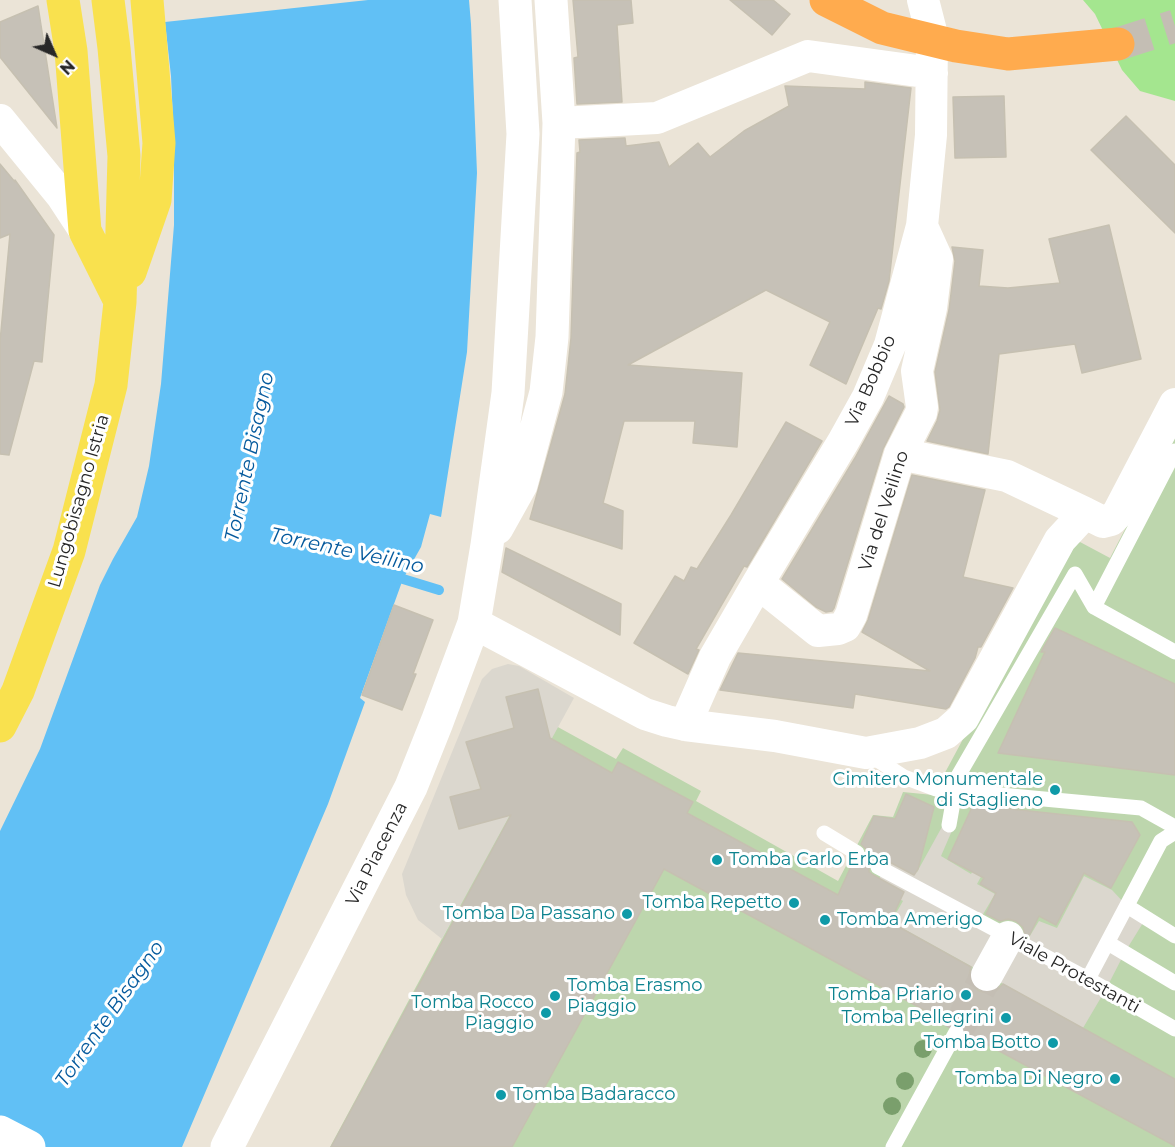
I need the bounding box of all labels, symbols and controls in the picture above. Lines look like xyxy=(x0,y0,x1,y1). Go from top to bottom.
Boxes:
north arrow xyxy=(24,24,84,84)
text: N xyxy=(56,56,78,78)
street label: Via Bobbio xyxy=(841,332,901,430)
water label: Torrente Bisagno xyxy=(220,370,280,544)
street label: Lungobisagno Istria xyxy=(44,412,114,590)
street label: Via del Veilino xyxy=(854,448,914,574)
water label: Torrente Veilino xyxy=(268,523,426,579)
place label: Cimitero Monumentale di Staglieno xyxy=(833,769,1043,812)
marker: Cimitero Monumentale di Staglieno xyxy=(1048,783,1062,797)
street label: Via Piacenza xyxy=(342,798,412,910)
place label: Tomba Carlo Erba xyxy=(729,849,889,871)
marker: Tomba Carlo Erba xyxy=(710,853,724,867)
place label: Tomba Repetto xyxy=(643,892,782,914)
marker: Tomba Repetto xyxy=(787,896,801,910)
place label: Tomba Da Passano xyxy=(443,903,615,925)
marker: Tomba Da Passano xyxy=(620,907,634,921)
place label: Tomba Amerigo xyxy=(837,909,983,931)
marker: Tomba Amerigo xyxy=(818,913,832,927)
street label: Viale Protestanti xyxy=(1004,928,1144,1018)
water label: Torrente Bisagno xyxy=(51,936,169,1092)
place label: Tomba Erasmo Piaggio xyxy=(567,975,703,1018)
place label: Tomba Priario xyxy=(829,984,954,1006)
marker: Tomba Priario xyxy=(959,988,973,1002)
marker: Tomba Erasmo Piaggio xyxy=(548,989,562,1003)
place label: Tomba Rocco Piaggio xyxy=(411,992,534,1034)
marker: Tomba Rocco Piaggio xyxy=(539,1006,553,1020)
place label: Tomba Pellegrini xyxy=(841,1007,994,1029)
marker: Tomba Pellegrini xyxy=(999,1011,1013,1025)
place label: Tomba Botto xyxy=(924,1032,1041,1054)
marker: Tomba Botto xyxy=(1046,1036,1060,1050)
place label: Tomba Di Negro xyxy=(955,1068,1103,1090)
marker: Tomba Di Negro xyxy=(1108,1072,1122,1086)
place label: Tomba Badaracco xyxy=(513,1084,676,1106)
marker: Tomba Badaracco xyxy=(494,1088,508,1102)

